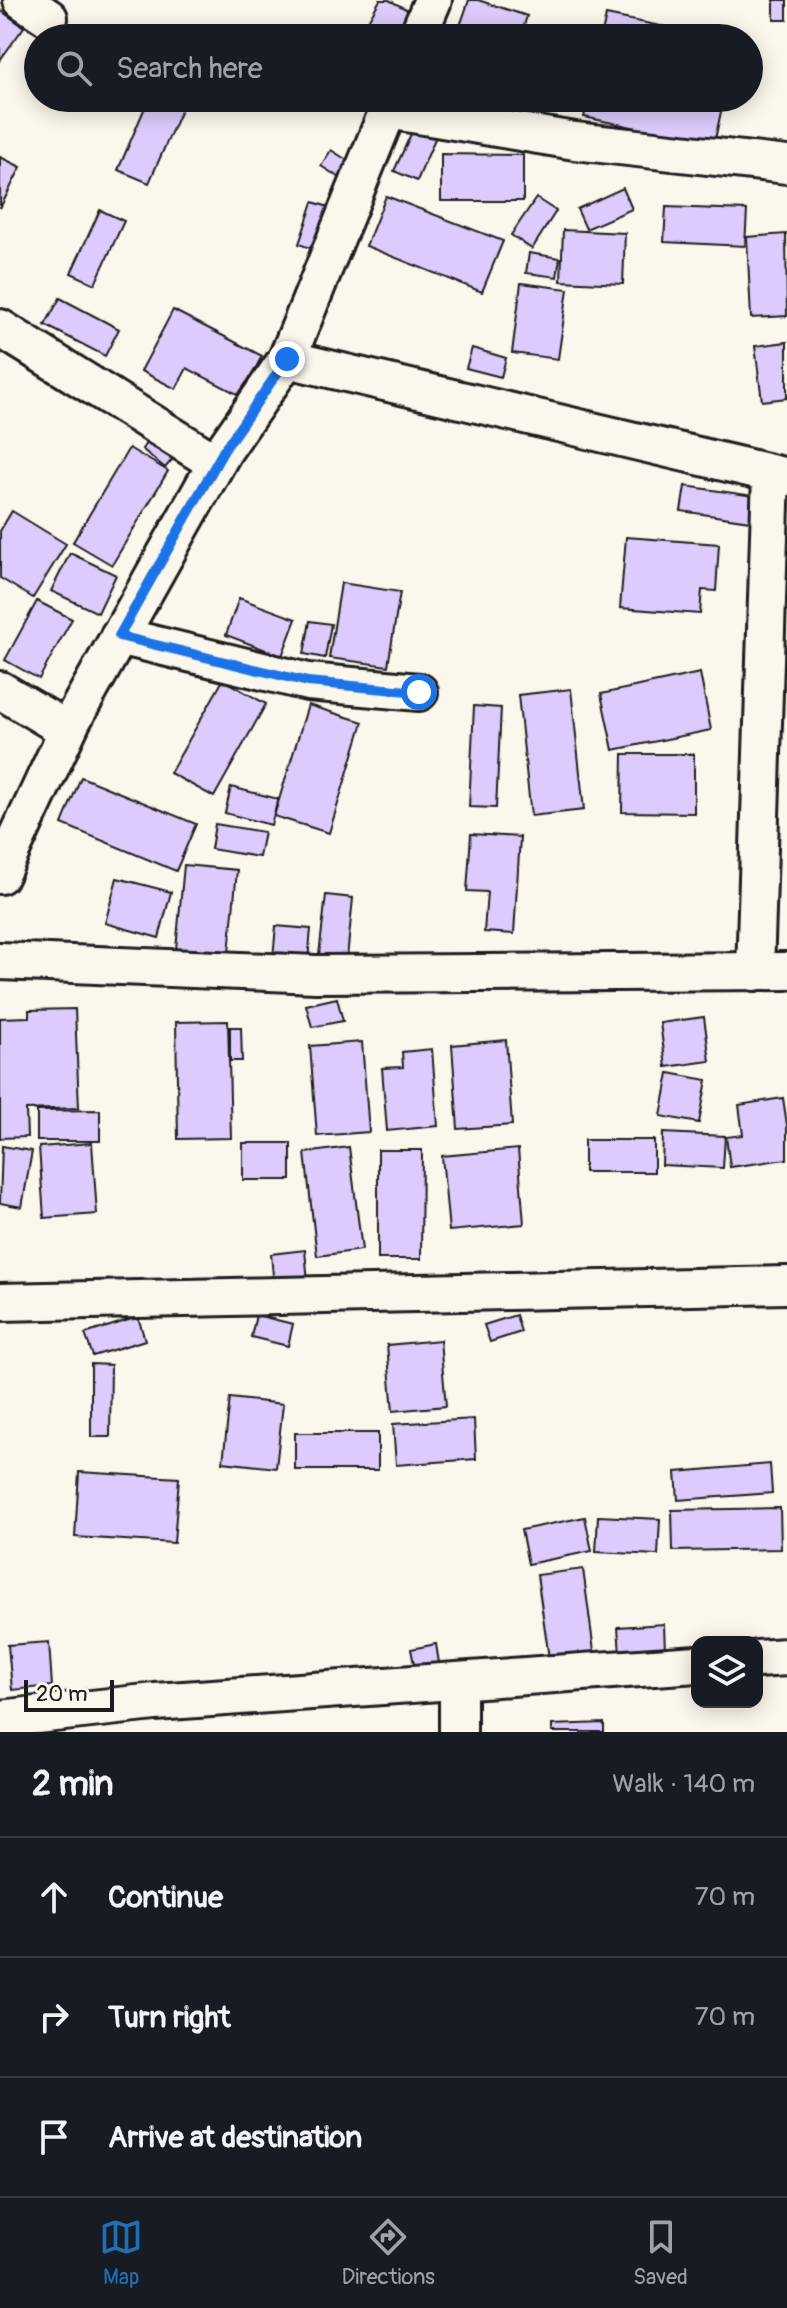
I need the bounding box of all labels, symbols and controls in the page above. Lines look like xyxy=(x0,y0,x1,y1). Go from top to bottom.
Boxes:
search box xyxy=(24,24,763,112)
icon: search xyxy=(52,46,96,90)
text: Search here xyxy=(116,50,263,87)
route end xyxy=(269,341,305,377)
route start xyxy=(401,674,437,710)
map controls xyxy=(691,1636,763,1708)
button: layers xyxy=(691,1636,763,1708)
scale bar xyxy=(24,1676,114,1712)
text: 20 m xyxy=(36,1680,88,1708)
text: 2 min xyxy=(32,1763,114,1806)
text: Walk · 140 m xyxy=(612,1768,755,1800)
icon: ahead xyxy=(32,1875,76,1919)
text: Continue xyxy=(108,1879,223,1916)
text: 70 m xyxy=(695,1881,755,1913)
icon: right xyxy=(32,1995,76,2039)
text: Turn right xyxy=(108,1999,231,2036)
text: 70 m xyxy=(695,2001,755,2033)
icon: arrive xyxy=(32,2115,76,2159)
text: Arrive at destination xyxy=(108,2119,362,2156)
tab: Map xyxy=(99,2215,143,2291)
tab: Directions xyxy=(342,2215,435,2291)
tab: Saved xyxy=(633,2215,688,2291)

